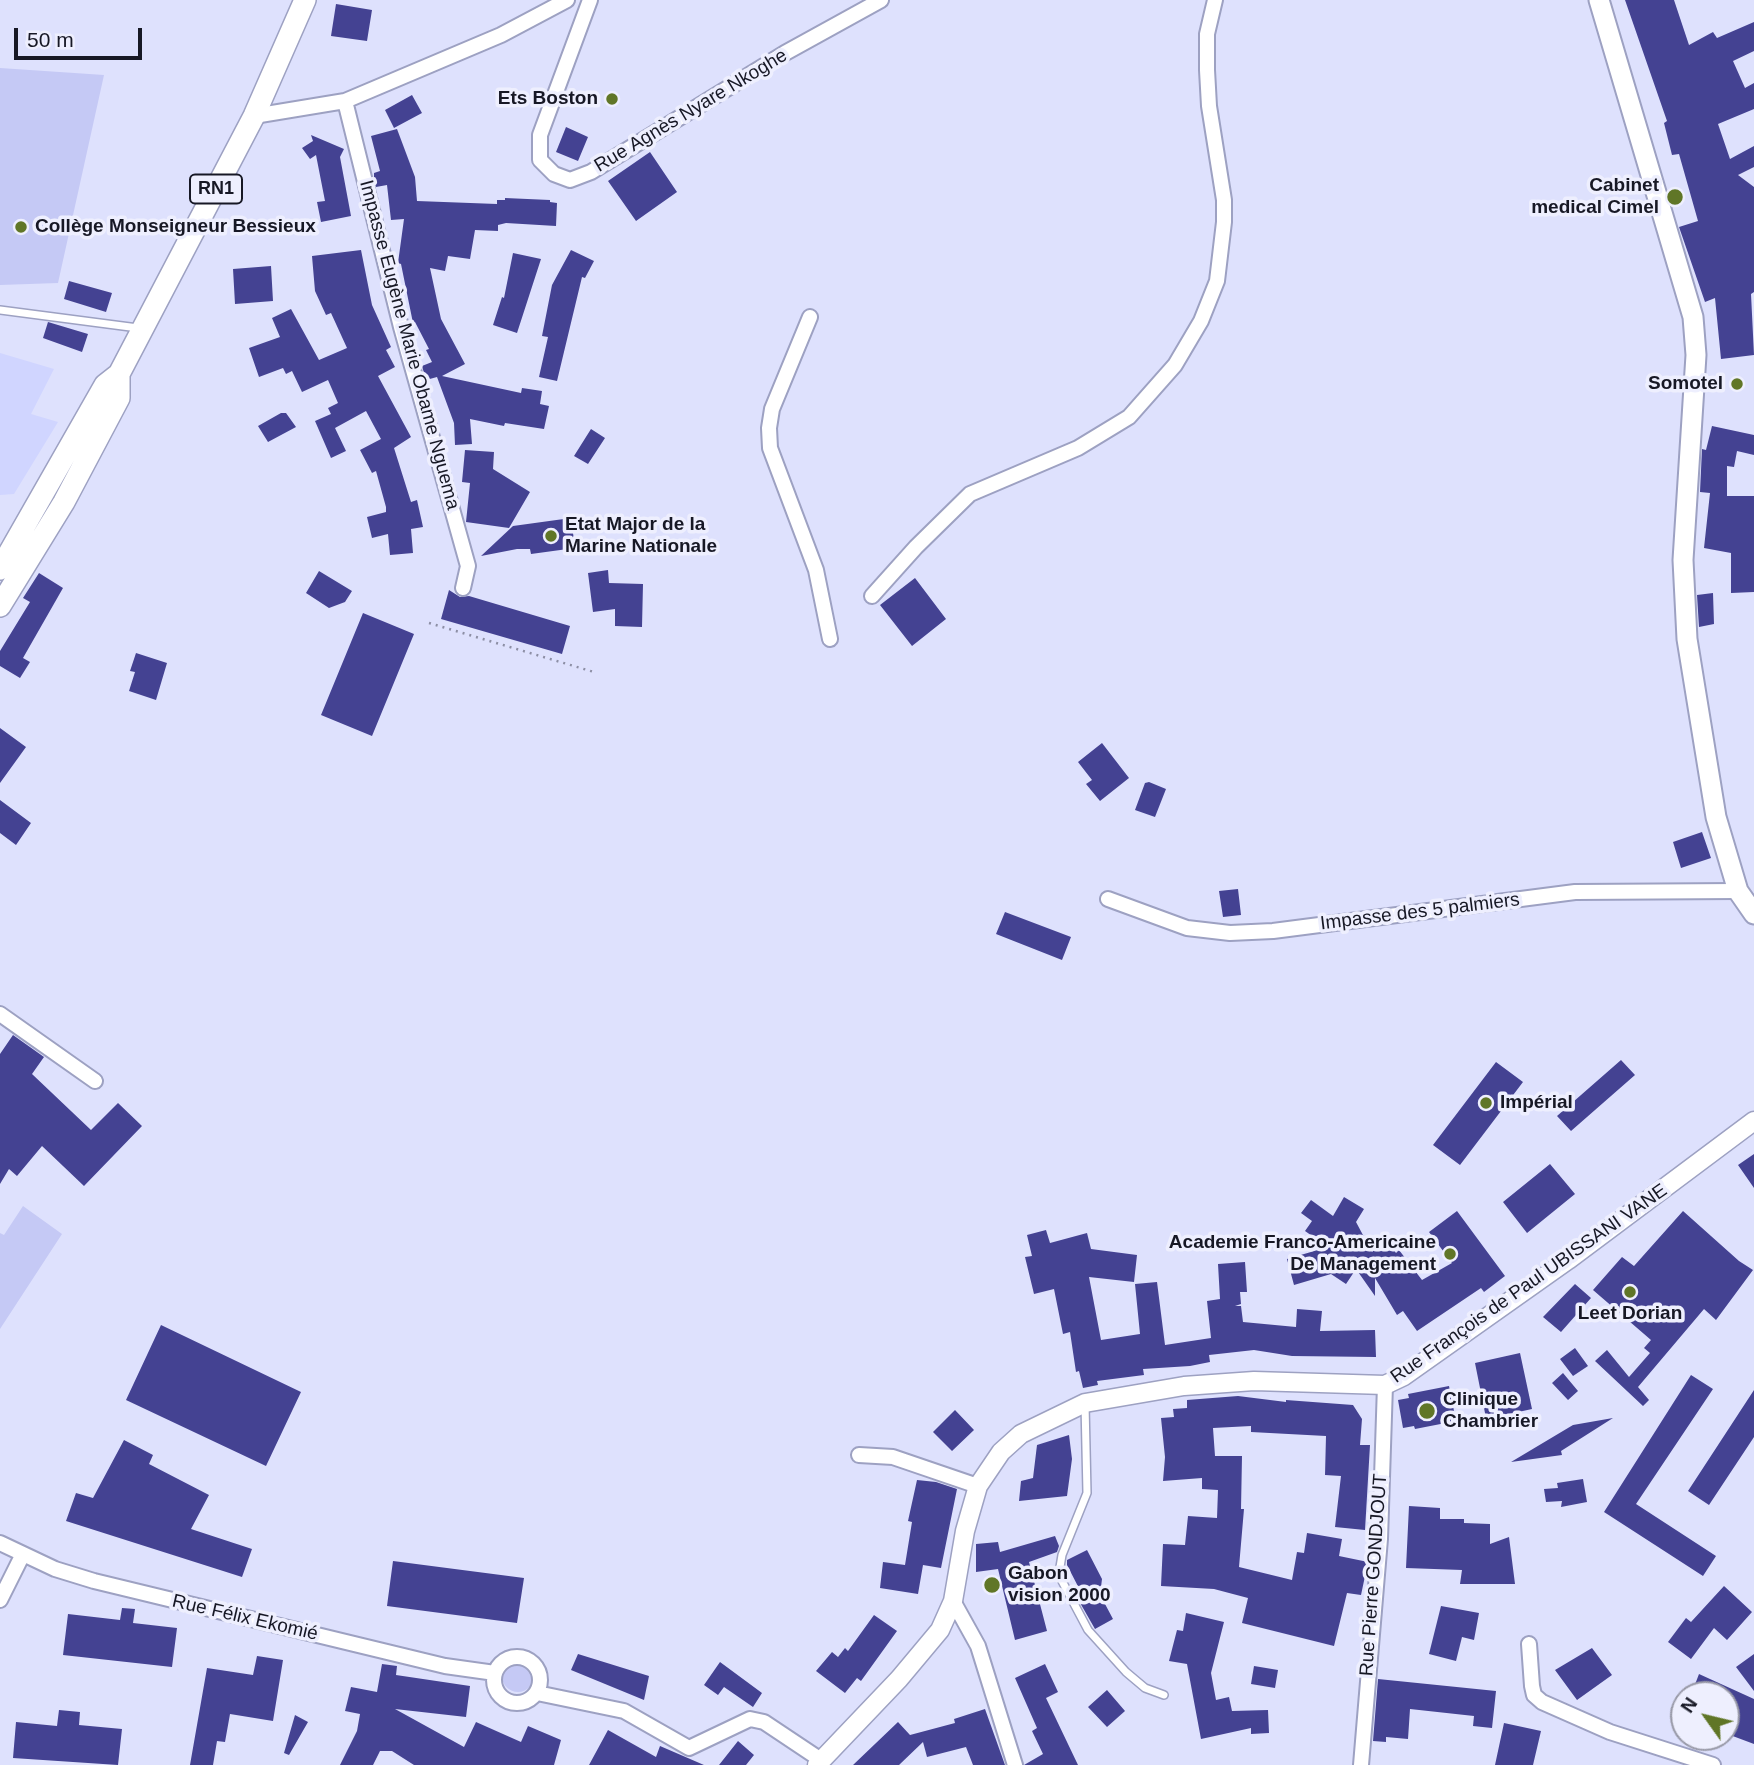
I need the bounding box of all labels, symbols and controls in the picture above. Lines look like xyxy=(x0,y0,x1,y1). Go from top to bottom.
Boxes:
scale bar xyxy=(18,14,145,58)
text: 50 m xyxy=(27,28,74,51)
street label: Rue Agnès Nyare Nkoghe xyxy=(591,44,791,178)
place label: Ets Boston xyxy=(498,88,598,110)
marker: Ets Boston xyxy=(604,91,620,107)
road number: RN1 xyxy=(190,174,242,204)
place label: Cabinet medical Cimel xyxy=(1531,175,1659,219)
street label: Impasse Eugène Marie Obame Nguema xyxy=(354,178,464,512)
marker: Cabinet medical Cimel xyxy=(1665,187,1685,207)
place label: Collège Monseigneur Bessieux xyxy=(35,216,316,238)
marker: Collège Monseigneur Bessieux xyxy=(13,219,29,235)
place label: Somotel xyxy=(1648,373,1723,395)
marker: Somotel xyxy=(1729,376,1745,392)
place label: Etat Major de la Marine Nationale xyxy=(565,514,717,558)
marker: Etat Major de la Marine Nationale xyxy=(543,528,559,544)
street label: Impasse des 5 palmiers xyxy=(1319,888,1521,936)
place label: Impérial xyxy=(1500,1092,1573,1114)
marker: Impérial xyxy=(1478,1095,1494,1111)
street label: Rue François de Paul UBISSANI VANE xyxy=(1386,1179,1672,1389)
place label: Academie Franco-Americaine De Management xyxy=(1169,1232,1436,1276)
marker: Academie Franco-Americaine De Management xyxy=(1442,1246,1458,1262)
marker: Leet Dorian xyxy=(1622,1284,1638,1300)
place label: Leet Dorian xyxy=(1578,1303,1682,1325)
place label: Clinique Chambrier xyxy=(1443,1389,1538,1433)
marker: Clinique Chambrier xyxy=(1417,1401,1437,1421)
street label: Rue Pierre GONDJOUT xyxy=(1356,1473,1392,1677)
place label: Gabon vision 2000 xyxy=(1008,1563,1110,1607)
marker: Gabon vision 2000 xyxy=(982,1575,1002,1595)
street label: Rue Félix Ekomié xyxy=(170,1590,320,1646)
north arrow xyxy=(1670,1681,1740,1751)
text: N xyxy=(1676,1694,1701,1717)

